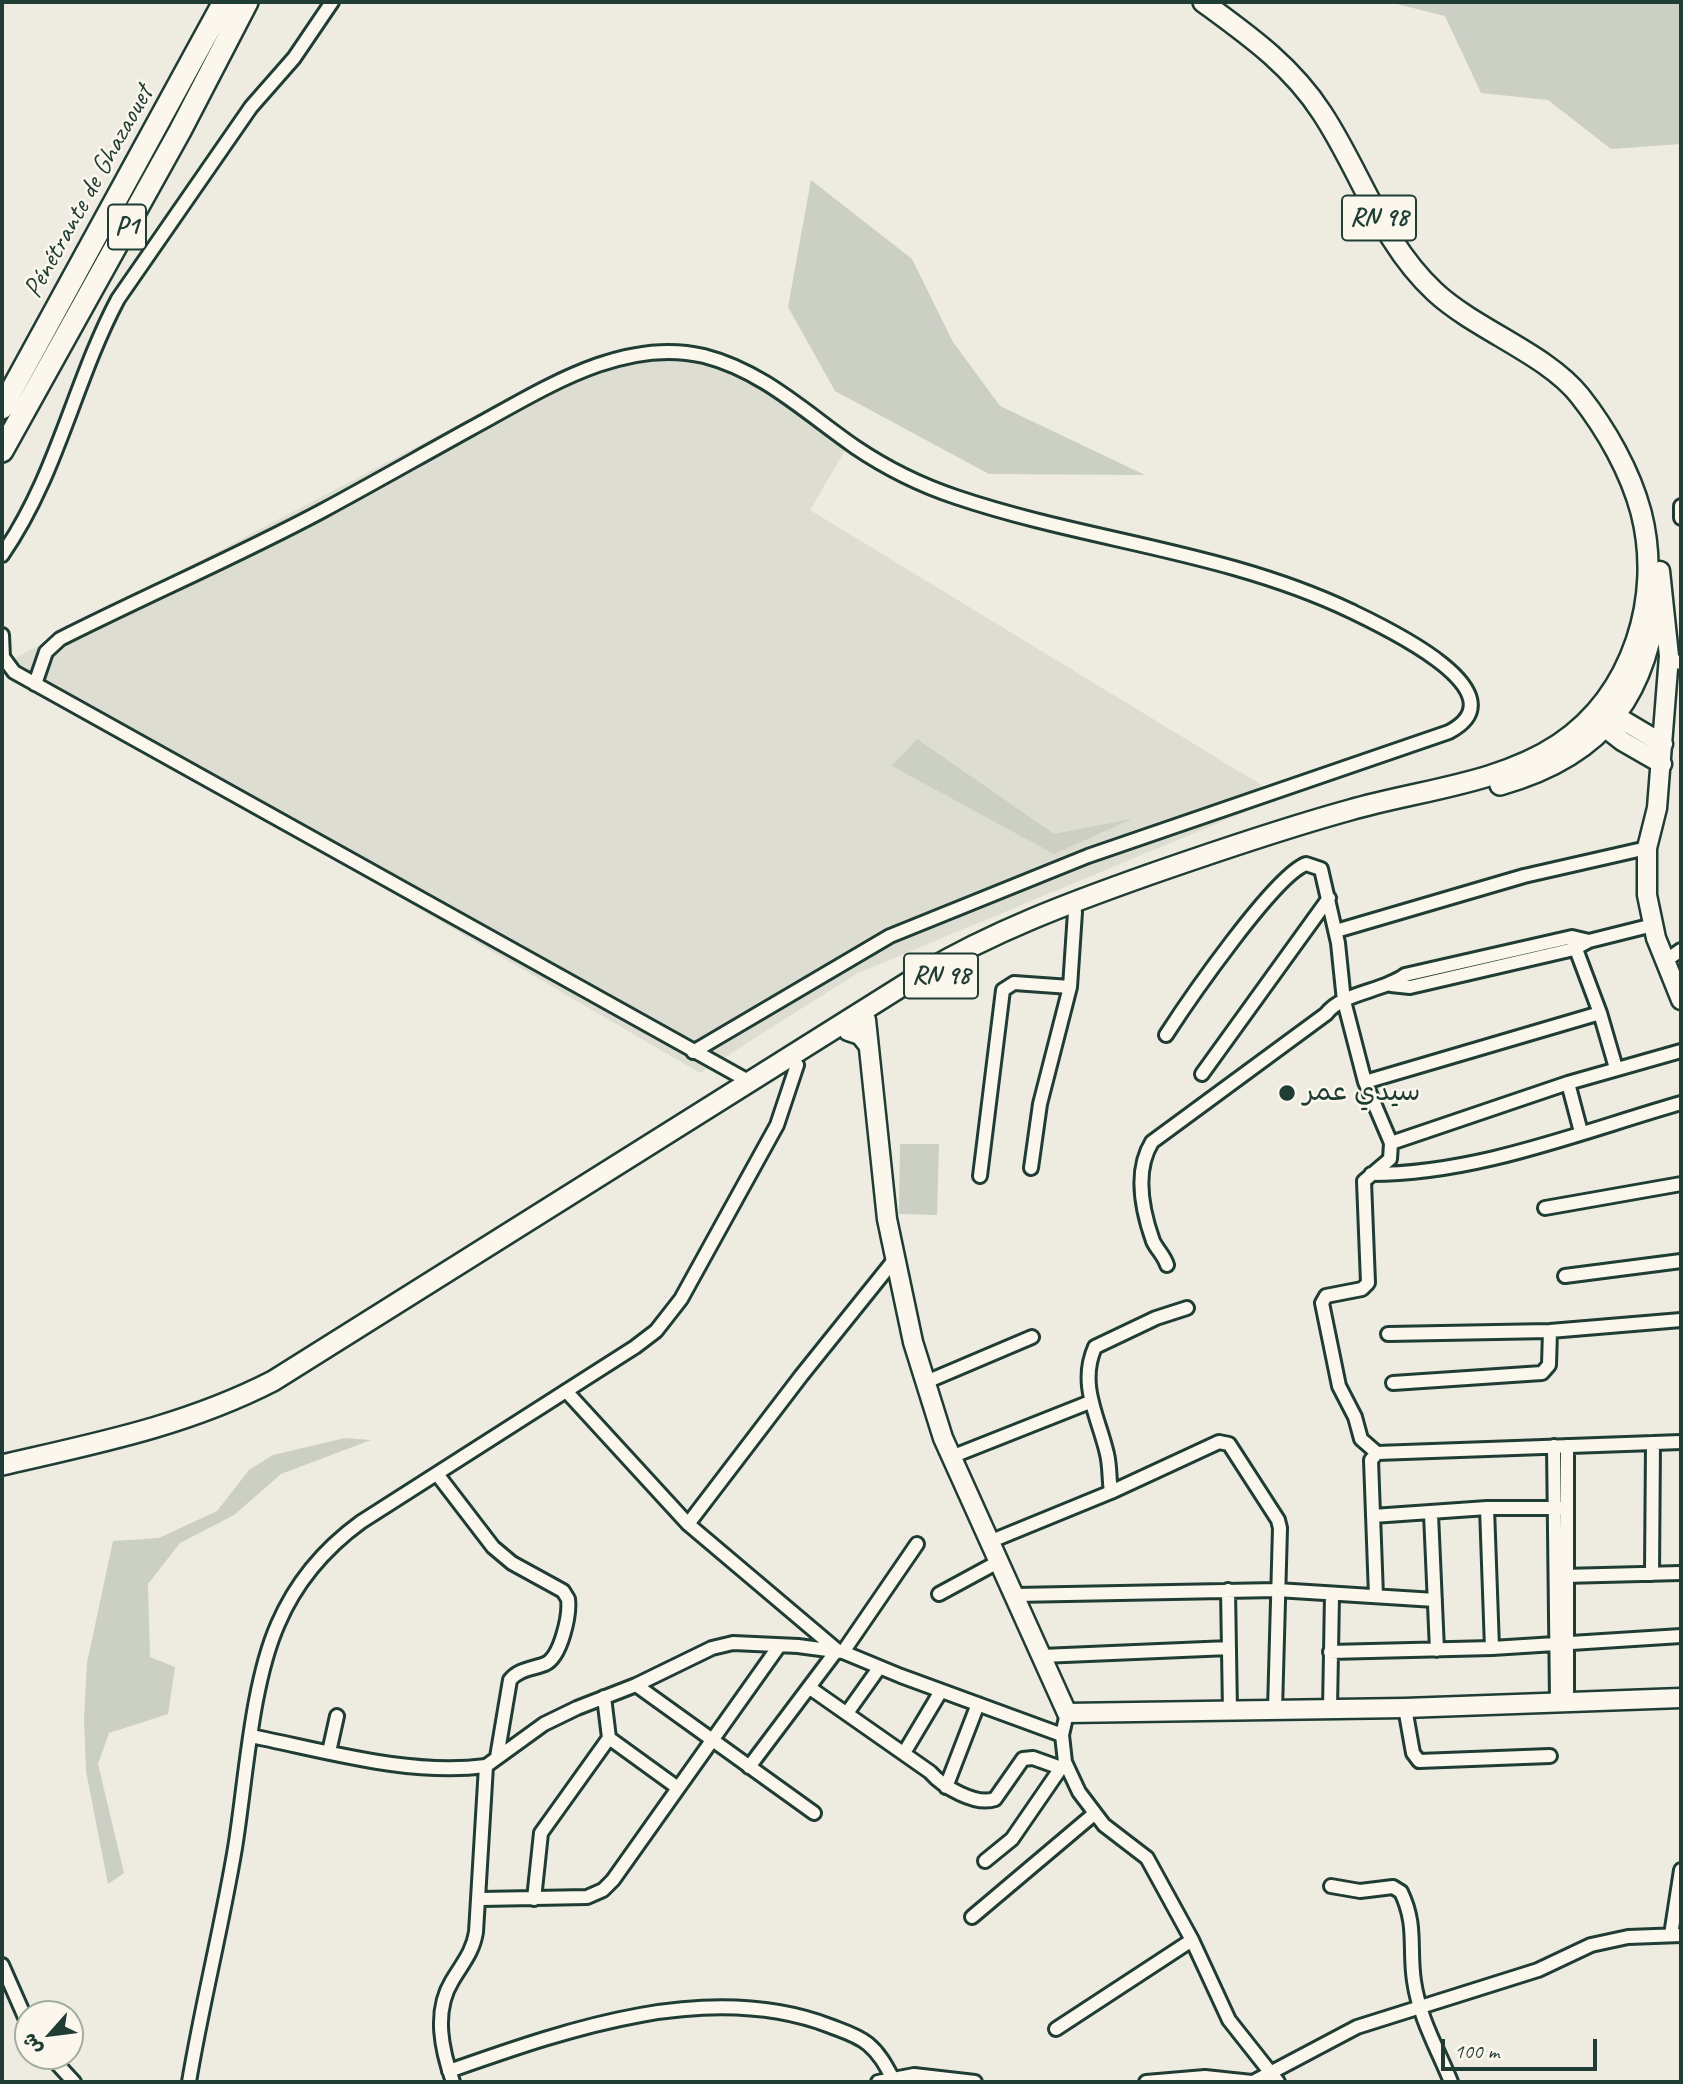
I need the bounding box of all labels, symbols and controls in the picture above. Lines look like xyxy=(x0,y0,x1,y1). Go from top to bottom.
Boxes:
street label: Pénétrante de Ghazaouet xyxy=(17,80,161,304)
road number: RN 98 xyxy=(1342,196,1416,240)
road number: P1 xyxy=(108,204,146,250)
road number: RN 98 xyxy=(904,953,978,998)
place label: سيدي عمر xyxy=(1303,1076,1420,1110)
marker: سيدي عمر xyxy=(1277,1083,1297,1103)
north arrow xyxy=(14,2000,84,2070)
scale bar xyxy=(1445,2024,1601,2068)
text: ش xyxy=(17,2029,48,2059)
text: 100 m xyxy=(1454,2038,1499,2064)

